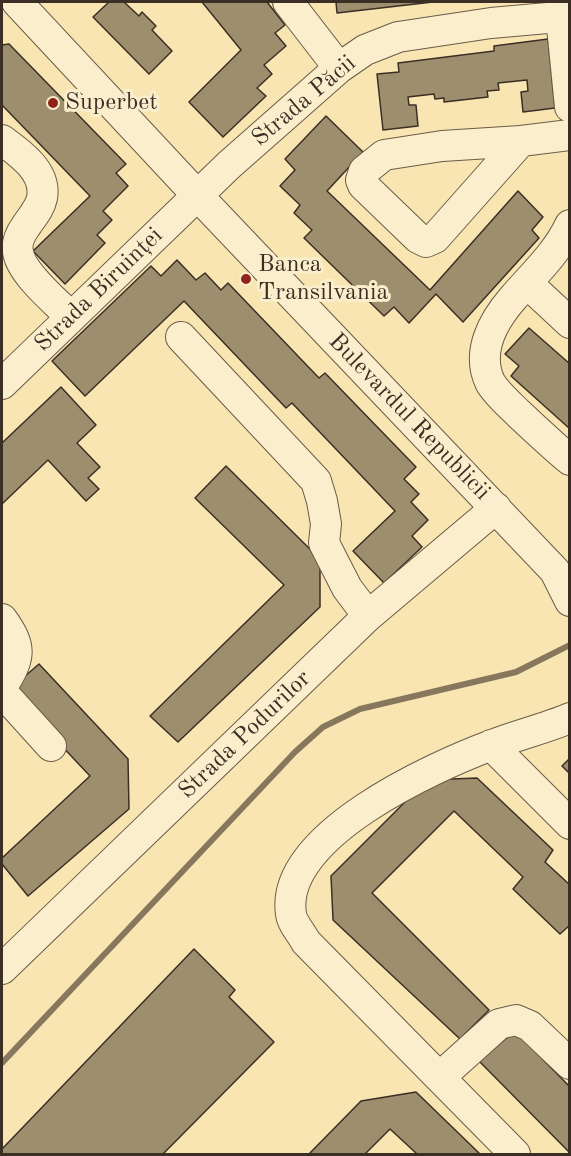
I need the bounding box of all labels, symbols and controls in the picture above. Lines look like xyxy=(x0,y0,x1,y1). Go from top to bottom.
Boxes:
street label: Strada Păcii xyxy=(246,49,362,153)
place label: Superbet xyxy=(65,89,158,117)
marker: Superbet xyxy=(46,96,60,110)
street label: Strada Biruinței xyxy=(29,222,169,358)
place label: Banca Transilvania xyxy=(258,251,388,307)
marker: Banca Transilvania xyxy=(239,272,253,286)
street label: Bulevardul Republicii xyxy=(322,327,496,507)
street label: Strada Podurilor xyxy=(173,665,317,805)

